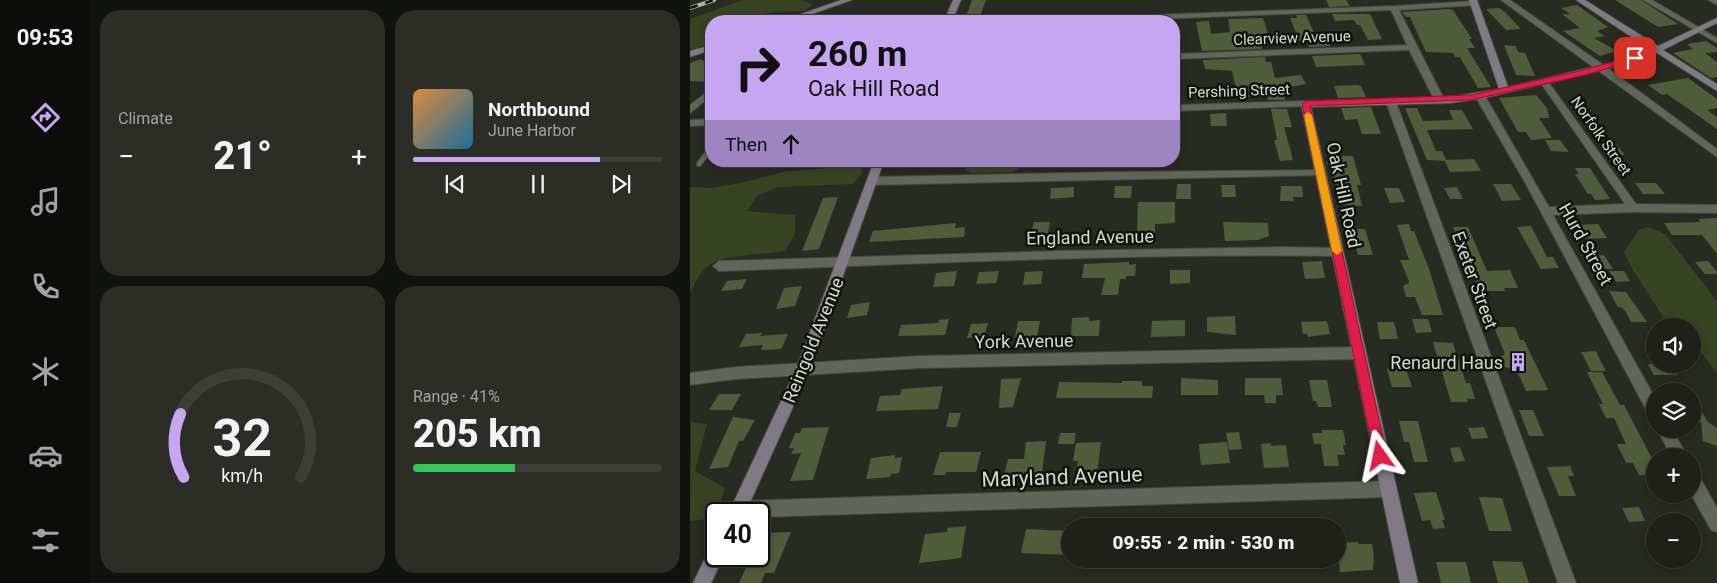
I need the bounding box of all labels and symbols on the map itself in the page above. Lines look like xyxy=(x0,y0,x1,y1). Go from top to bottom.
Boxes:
street label: Clearview Avenue xyxy=(1233,27,1351,49)
pin xyxy=(1614,37,1656,79)
street label: Pershing Street xyxy=(1188,80,1290,102)
street label: Norfolk Street xyxy=(1567,93,1635,179)
street label: Oak Hill Road xyxy=(1323,140,1365,250)
street label: Hurd Street xyxy=(1555,199,1617,289)
street label: England Avenue xyxy=(1026,225,1154,249)
street label: Exeter Street xyxy=(1448,228,1502,332)
street label: Reingold Avenue xyxy=(778,274,848,406)
street label: York Avenue xyxy=(974,330,1074,352)
building icon: Renaurd Haus xyxy=(1507,351,1529,373)
place label: Renaurd Haus xyxy=(1390,352,1503,373)
position arrow xyxy=(1353,429,1405,481)
street label: Maryland Avenue xyxy=(981,462,1143,492)
speed limit sign: 40 xyxy=(705,502,770,567)

